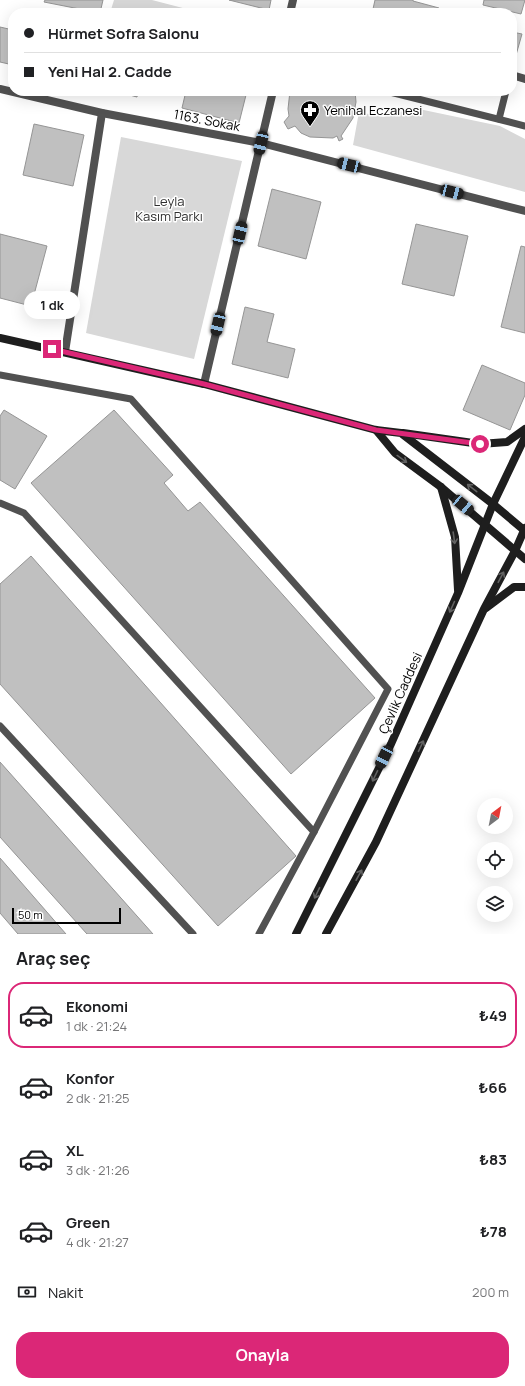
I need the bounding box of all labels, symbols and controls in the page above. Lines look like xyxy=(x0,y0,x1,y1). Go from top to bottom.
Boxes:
text: Hürmet Sofra Salonu xyxy=(48,23,199,44)
text: Yeni Hal 2. Cadde xyxy=(48,61,172,82)
pharmacy icon: Yenihal Eczanesi xyxy=(299,99,321,127)
place label: Yenihal Eczanesi xyxy=(324,101,422,119)
street label: 1163. Sokak xyxy=(172,105,242,135)
car xyxy=(252,130,270,156)
car xyxy=(336,156,362,174)
car xyxy=(439,183,465,201)
park label: Leyla Kasım Parkı xyxy=(135,192,203,225)
car xyxy=(231,220,249,246)
callout: 1 dk xyxy=(24,291,80,319)
text: 1 dk xyxy=(40,296,64,314)
car xyxy=(209,311,227,337)
route end xyxy=(43,340,61,358)
route start xyxy=(471,435,489,453)
one-way arrow xyxy=(397,455,408,463)
one-way arrow xyxy=(467,484,478,492)
car xyxy=(450,493,476,517)
one-way arrow xyxy=(450,531,458,544)
one-way arrow xyxy=(497,572,505,584)
one-way arrow xyxy=(448,601,455,613)
street label: Çevlik Caddesi xyxy=(374,649,426,737)
one-way arrow xyxy=(418,740,425,752)
car xyxy=(373,744,395,770)
one-way arrow xyxy=(371,770,378,782)
north arrow xyxy=(477,798,513,834)
map controls xyxy=(477,798,513,922)
button: locate xyxy=(477,842,513,878)
one-way arrow xyxy=(355,869,363,881)
one-way arrow xyxy=(313,886,320,898)
button: layers xyxy=(477,886,513,922)
scale bar xyxy=(12,906,121,925)
text: 50 m xyxy=(18,907,43,922)
text: Araç seç xyxy=(16,946,90,970)
text: Ekonomi xyxy=(66,996,128,1017)
icon: car xyxy=(18,997,54,1033)
text: ₺49 xyxy=(479,1005,507,1026)
text: 1 dk · 21:24 xyxy=(66,1017,127,1035)
text: Konfor xyxy=(66,1068,114,1089)
icon: car xyxy=(18,1069,54,1105)
text: ₺66 xyxy=(478,1077,507,1098)
text: 2 dk · 21:25 xyxy=(66,1089,130,1107)
text: XL xyxy=(66,1140,84,1161)
icon: car xyxy=(18,1141,54,1177)
text: ₺83 xyxy=(479,1149,507,1170)
text: 3 dk · 21:26 xyxy=(66,1161,130,1179)
text: Green xyxy=(66,1212,110,1233)
icon: car xyxy=(18,1213,54,1249)
text: ₺78 xyxy=(480,1221,507,1242)
text: 4 dk · 21:27 xyxy=(66,1233,129,1251)
icon: cash xyxy=(16,1281,38,1303)
text: Nakit xyxy=(48,1282,84,1303)
text: 200 m xyxy=(472,1283,509,1301)
button: Onayla xyxy=(16,1332,509,1378)

